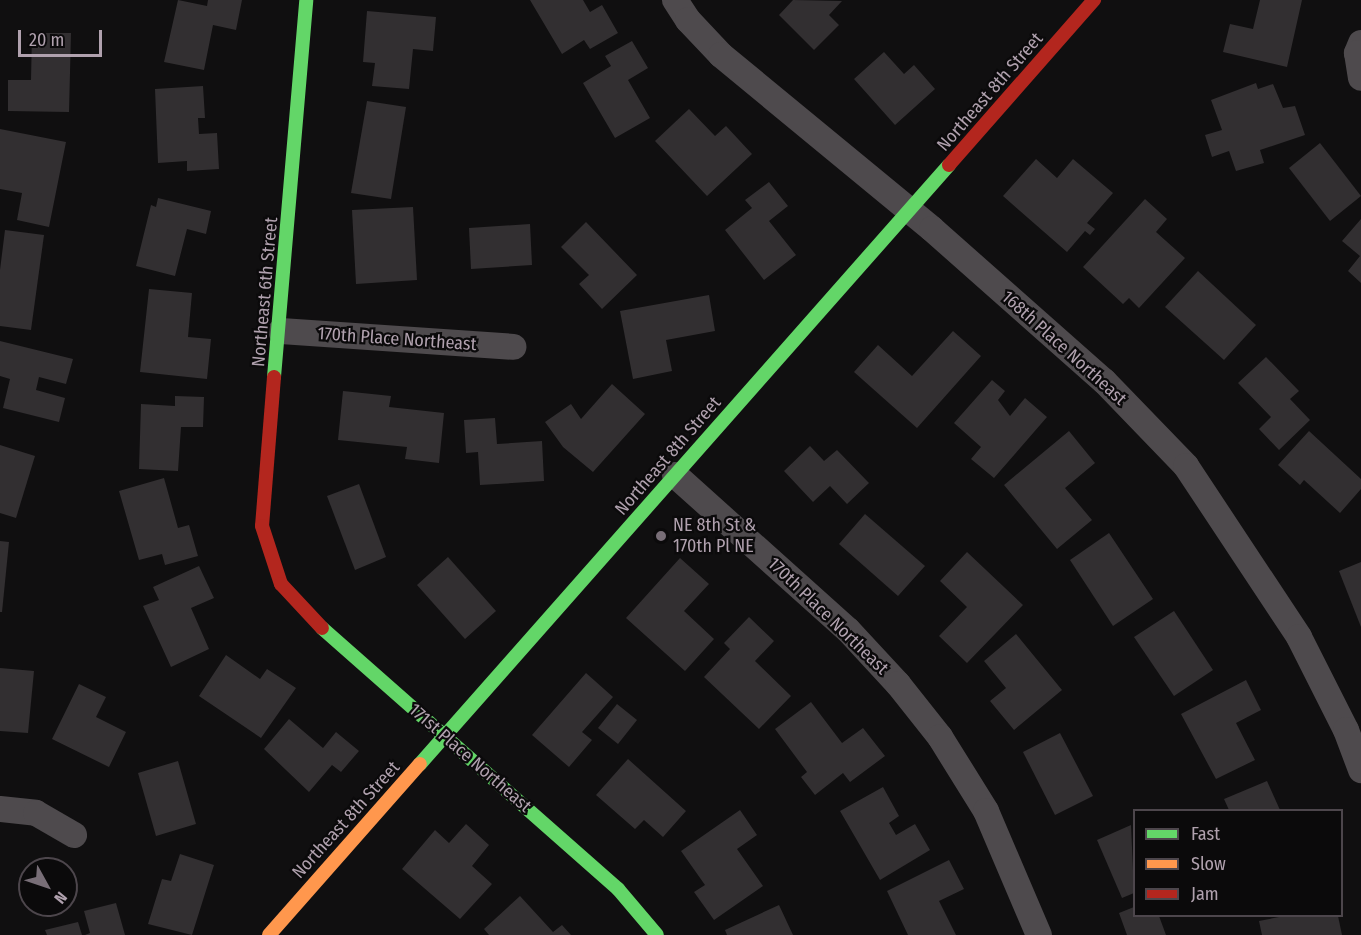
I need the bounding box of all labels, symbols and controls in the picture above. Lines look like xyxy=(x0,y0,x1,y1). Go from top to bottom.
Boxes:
scale bar xyxy=(21,18,105,56)
street label: Northeast 8th Street xyxy=(933,28,1047,156)
text: 20 m xyxy=(29,29,64,51)
street label: Northeast 6th Street xyxy=(248,216,282,368)
street label: 168th Place Northeast xyxy=(997,286,1131,410)
street label: 170th Place Northeast xyxy=(317,323,477,355)
street label: Northeast 8th Street xyxy=(611,392,725,520)
place label: NE 8th St & 170th Pl NE xyxy=(673,515,756,558)
marker: NE 8th St & 170th Pl NE xyxy=(654,529,668,543)
street label: 170th Place Northeast xyxy=(763,553,893,679)
street label: 171st Place Northeast xyxy=(404,699,536,817)
street label: Northeast 8th Street xyxy=(288,757,404,883)
legend xyxy=(1133,809,1343,917)
text: Fast xyxy=(1191,823,1220,845)
text: Slow xyxy=(1191,853,1226,875)
north arrow xyxy=(18,857,78,917)
text: Jam xyxy=(1191,883,1219,905)
text: N xyxy=(50,888,71,907)

